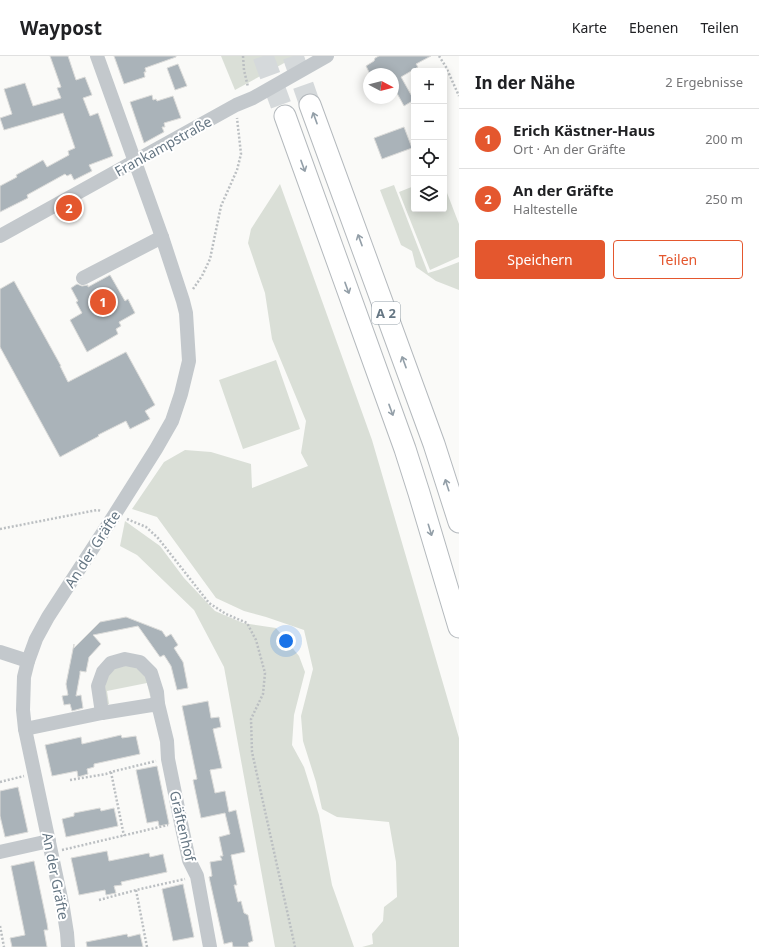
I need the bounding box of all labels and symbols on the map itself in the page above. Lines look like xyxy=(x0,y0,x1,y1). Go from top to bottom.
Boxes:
north arrow xyxy=(363,68,399,104)
street label: Frankampstraße xyxy=(111,111,215,181)
one-way arrow xyxy=(311,112,319,124)
one-way arrow xyxy=(300,159,307,172)
pin: 2 xyxy=(56,193,82,223)
one-way arrow xyxy=(355,234,363,246)
one-way arrow xyxy=(343,281,351,293)
pin: 1 xyxy=(90,287,116,317)
road number: A 2 xyxy=(372,302,400,324)
one-way arrow xyxy=(400,357,408,369)
one-way arrow xyxy=(387,404,395,416)
one-way arrow xyxy=(443,478,450,491)
street label: An der Gräfte xyxy=(60,507,124,591)
one-way arrow xyxy=(427,523,434,536)
your location xyxy=(276,631,296,651)
street label: Gräftenhof xyxy=(166,789,201,864)
street label: An der Gräfte xyxy=(38,831,74,921)

